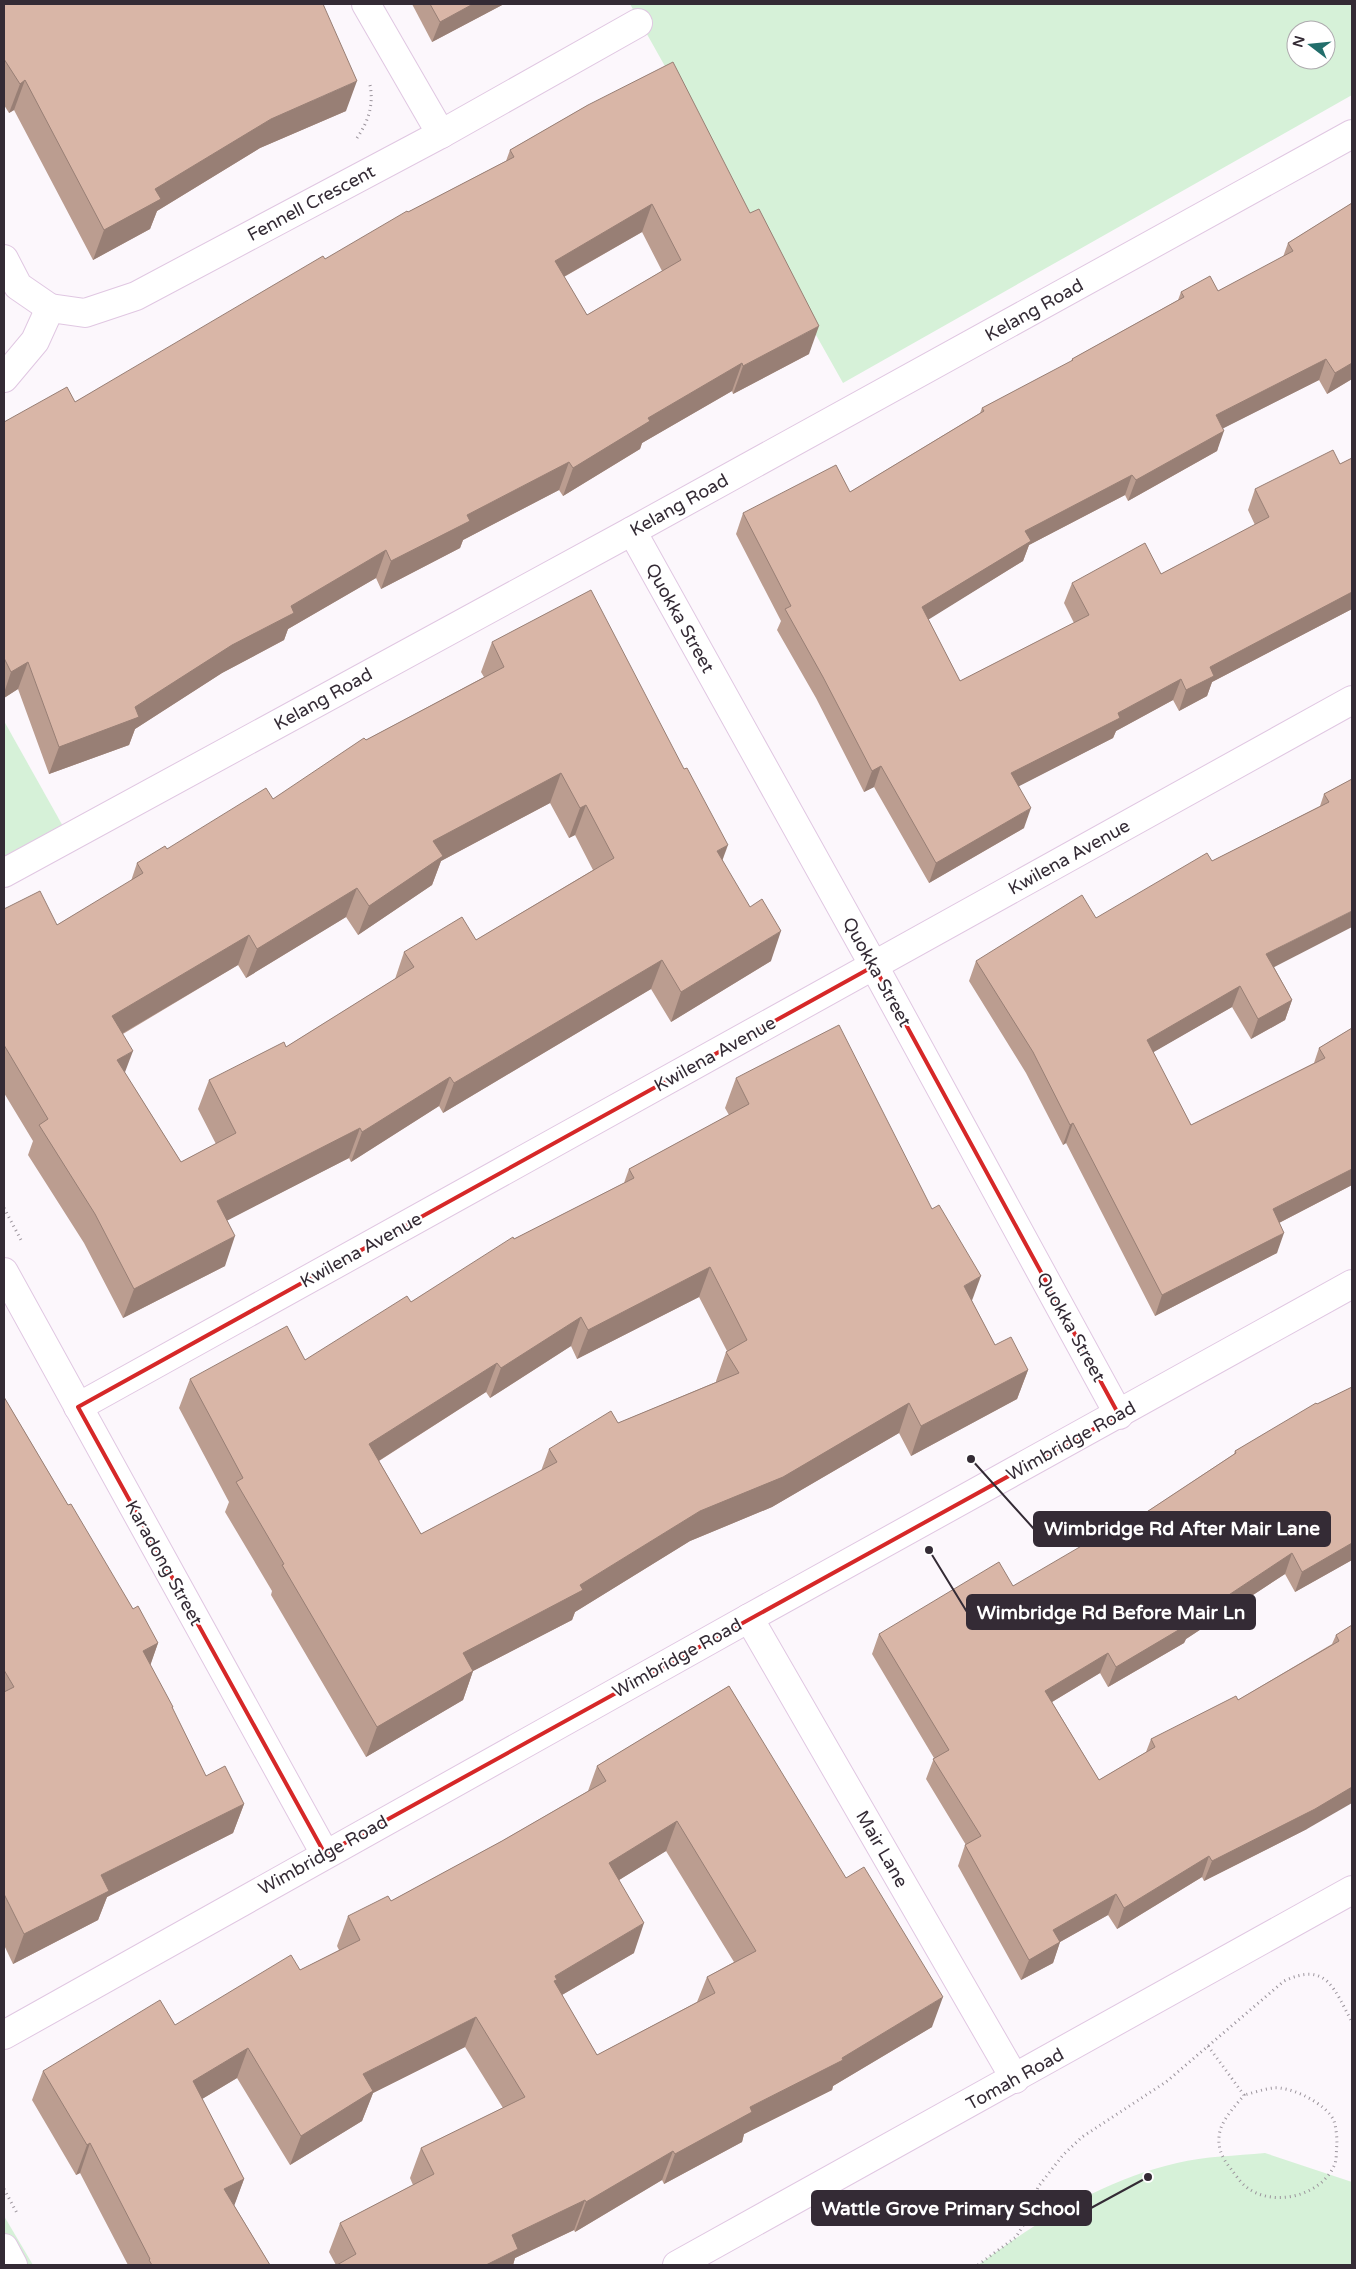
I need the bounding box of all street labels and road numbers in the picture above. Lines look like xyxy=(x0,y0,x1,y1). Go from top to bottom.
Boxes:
street label: Fennell Crescent xyxy=(243,160,379,246)
street label: Kelang Road xyxy=(981,274,1087,346)
street label: Kelang Road xyxy=(626,469,732,541)
street label: Quokka Street xyxy=(641,559,719,677)
street label: Kelang Road xyxy=(270,663,376,735)
street label: Kwilena Avenue xyxy=(1004,814,1134,900)
street label: Quokka Street xyxy=(838,913,916,1031)
street label: Kwilena Avenue xyxy=(650,1011,780,1097)
street label: Kwilena Avenue xyxy=(296,1207,426,1293)
street label: Quokka Street xyxy=(1032,1268,1110,1386)
street label: Wimbridge Road xyxy=(1002,1396,1140,1486)
street label: Karadong Street xyxy=(120,1496,208,1630)
street label: Wimbridge Road xyxy=(608,1613,746,1703)
street label: Mair Lane xyxy=(851,1807,913,1891)
street label: Wimbridge Road xyxy=(254,1810,392,1900)
street label: Tomah Road xyxy=(962,2043,1068,2115)

